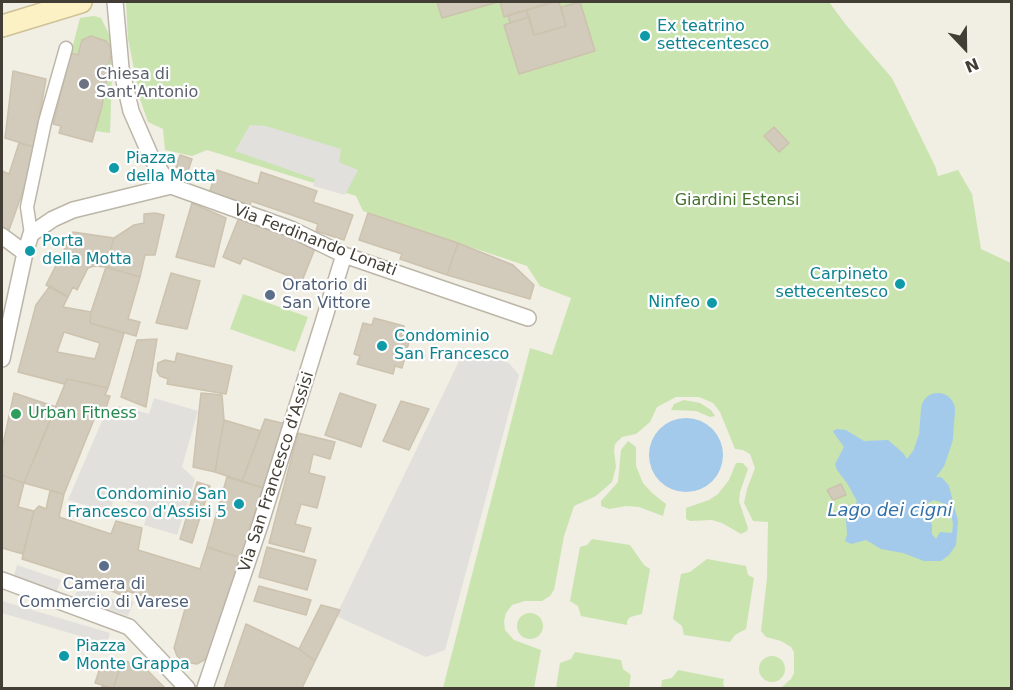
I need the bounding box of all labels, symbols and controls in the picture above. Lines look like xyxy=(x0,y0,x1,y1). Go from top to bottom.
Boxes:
place label: Ex teatrino settecentesco xyxy=(657,17,769,55)
north arrow xyxy=(935,18,995,78)
marker: Ex teatrino settecentesco xyxy=(638,29,652,43)
text: N xyxy=(962,54,982,76)
place label: Chiesa di Sant'Antonio xyxy=(96,65,198,103)
marker: Chiesa di Sant'Antonio xyxy=(77,77,91,91)
place label: Piazza della Motta xyxy=(126,149,216,187)
marker: Piazza della Motta xyxy=(107,161,121,175)
park label: Giardini Estensi xyxy=(675,191,799,211)
street label: Via Ferdinando Lonati xyxy=(231,201,399,281)
place label: Porta della Motta xyxy=(42,232,132,270)
marker: Porta della Motta xyxy=(23,244,37,258)
place label: Carpineto settecentesco xyxy=(776,265,888,303)
place label: Oratorio di San Vittore xyxy=(282,276,371,314)
marker: Carpineto settecentesco xyxy=(893,277,907,291)
marker: Oratorio di San Vittore xyxy=(263,288,277,302)
place label: Ninfeo xyxy=(648,293,700,313)
marker: Ninfeo xyxy=(705,296,719,310)
place label: Condominio San Francesco xyxy=(394,327,509,365)
marker: Condominio San Francesco xyxy=(375,339,389,353)
street label: Via San Francesco d'Assisi xyxy=(235,369,319,575)
place label: Urban Fitness xyxy=(28,404,137,424)
marker: Urban Fitness xyxy=(9,407,23,421)
place label: Condominio San Francesco d'Assisi 5 xyxy=(67,485,227,523)
marker: Condominio San Francesco d'Assisi 5 xyxy=(232,497,246,511)
water label: Lago dei cigni xyxy=(827,500,953,522)
marker: Camera di Commercio di Varese xyxy=(97,559,111,573)
place label: Camera di Commercio di Varese xyxy=(19,575,189,613)
place label: Piazza Monte Grappa xyxy=(76,637,190,675)
marker: Piazza Monte Grappa xyxy=(57,649,71,663)

